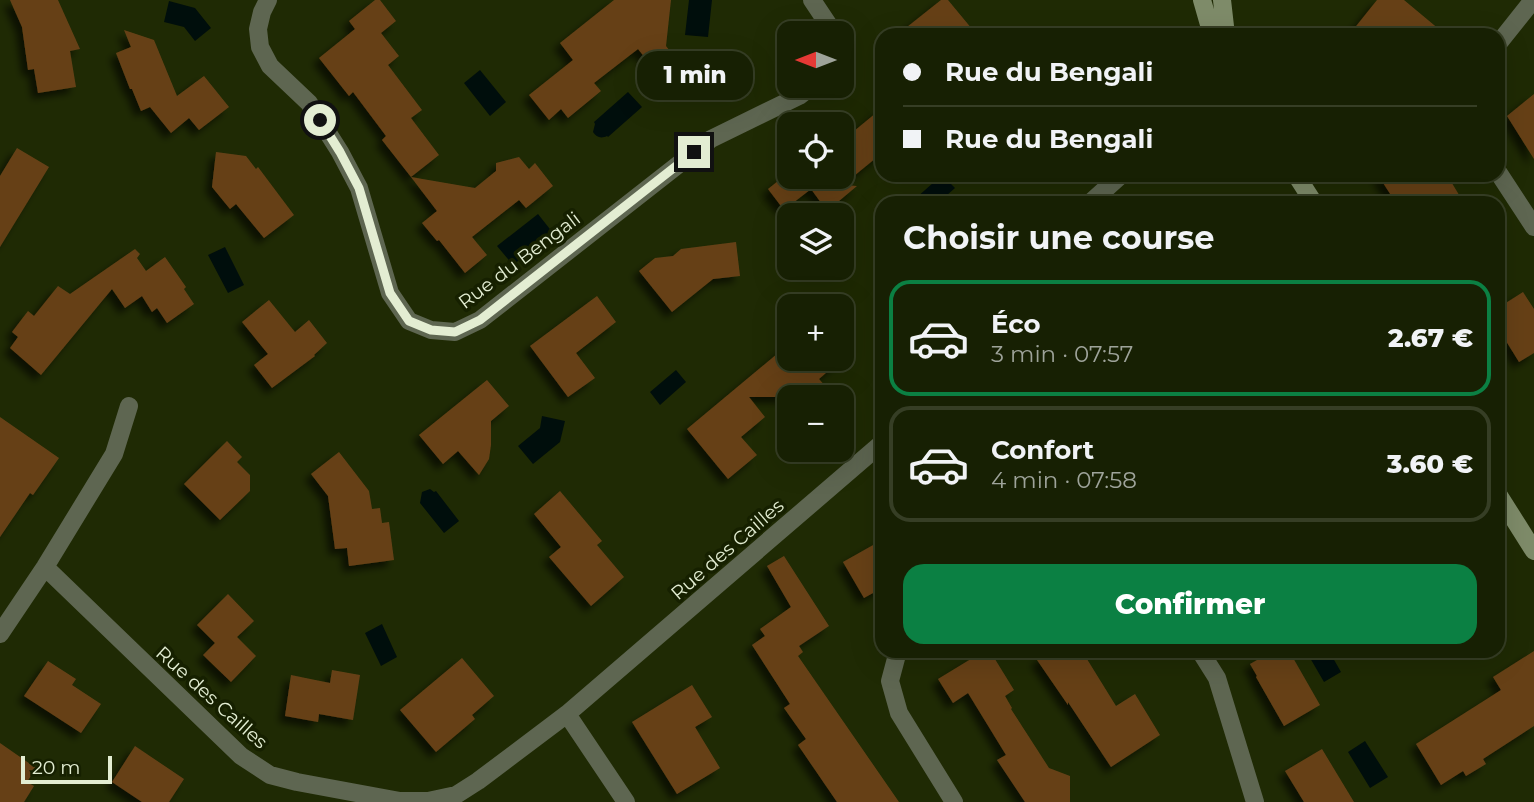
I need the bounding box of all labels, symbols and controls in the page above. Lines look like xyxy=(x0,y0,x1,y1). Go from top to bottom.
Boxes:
north arrow xyxy=(777,21,854,98)
map controls xyxy=(777,21,854,462)
callout: 1 min xyxy=(636,51,752,100)
text: Rue du Bengali xyxy=(945,56,1153,88)
text: 1 min xyxy=(663,61,727,89)
route start xyxy=(304,104,336,136)
button: locate xyxy=(777,112,854,189)
text: Rue du Bengali xyxy=(945,123,1153,155)
route end xyxy=(678,136,710,168)
button: layers xyxy=(777,203,854,280)
street label: Rue du Bengali xyxy=(454,207,585,314)
text: Choisir une course xyxy=(903,218,1215,257)
button: + xyxy=(777,294,854,371)
icon: car xyxy=(907,307,970,370)
text: Éco xyxy=(991,308,1041,340)
text: 2.67 € xyxy=(1388,322,1473,354)
text: 3 min · 07:57 xyxy=(991,340,1133,368)
button: − xyxy=(777,385,854,462)
icon: car xyxy=(907,433,970,496)
text: Confort xyxy=(991,434,1094,466)
text: 3.60 € xyxy=(1387,448,1473,480)
text: 4 min · 07:58 xyxy=(991,466,1137,494)
street label: Rue des Cailles xyxy=(666,494,789,605)
button: Confirmer xyxy=(903,564,1477,644)
street label: Rue des Cailles xyxy=(151,641,272,753)
scale bar xyxy=(21,753,112,785)
text: 20 m xyxy=(32,756,80,779)

